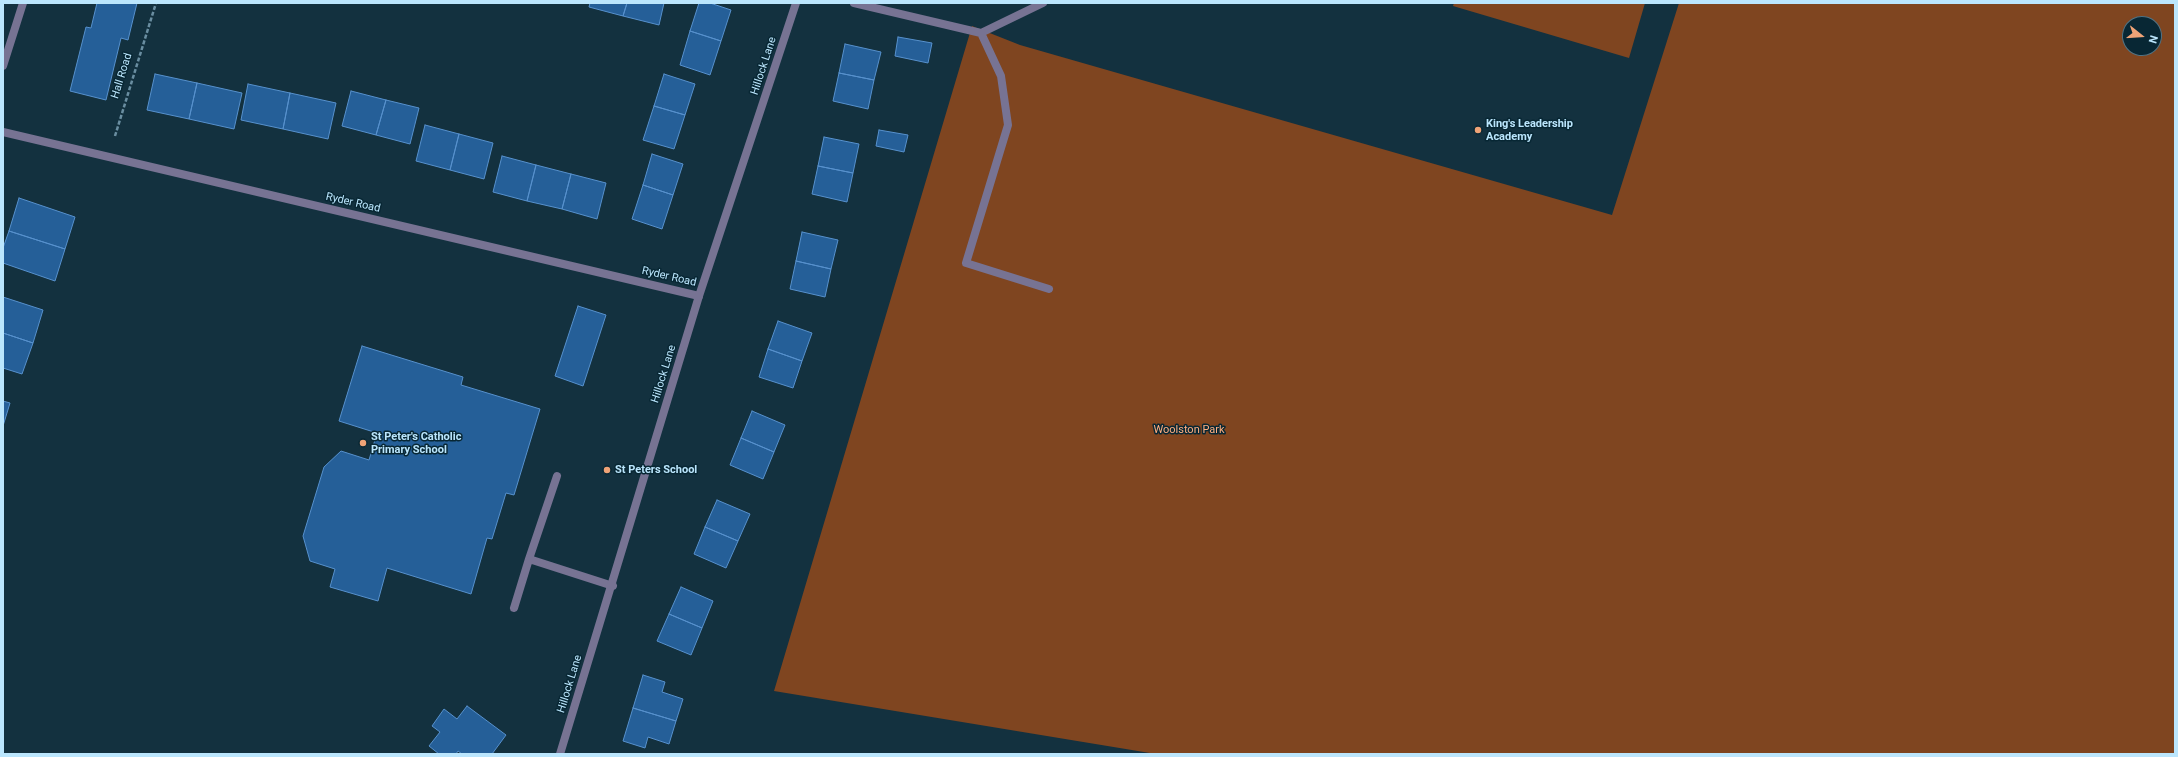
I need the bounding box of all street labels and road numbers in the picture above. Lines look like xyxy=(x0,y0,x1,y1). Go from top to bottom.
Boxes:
street label: Hillock Lane xyxy=(748,35,780,97)
street label: Hall Road xyxy=(109,52,135,100)
street label: Ryder Road xyxy=(324,190,382,216)
street label: Ryder Road xyxy=(640,264,698,290)
street label: Hillock Lane xyxy=(649,343,679,405)
street label: Hillock Lane xyxy=(555,653,585,715)

